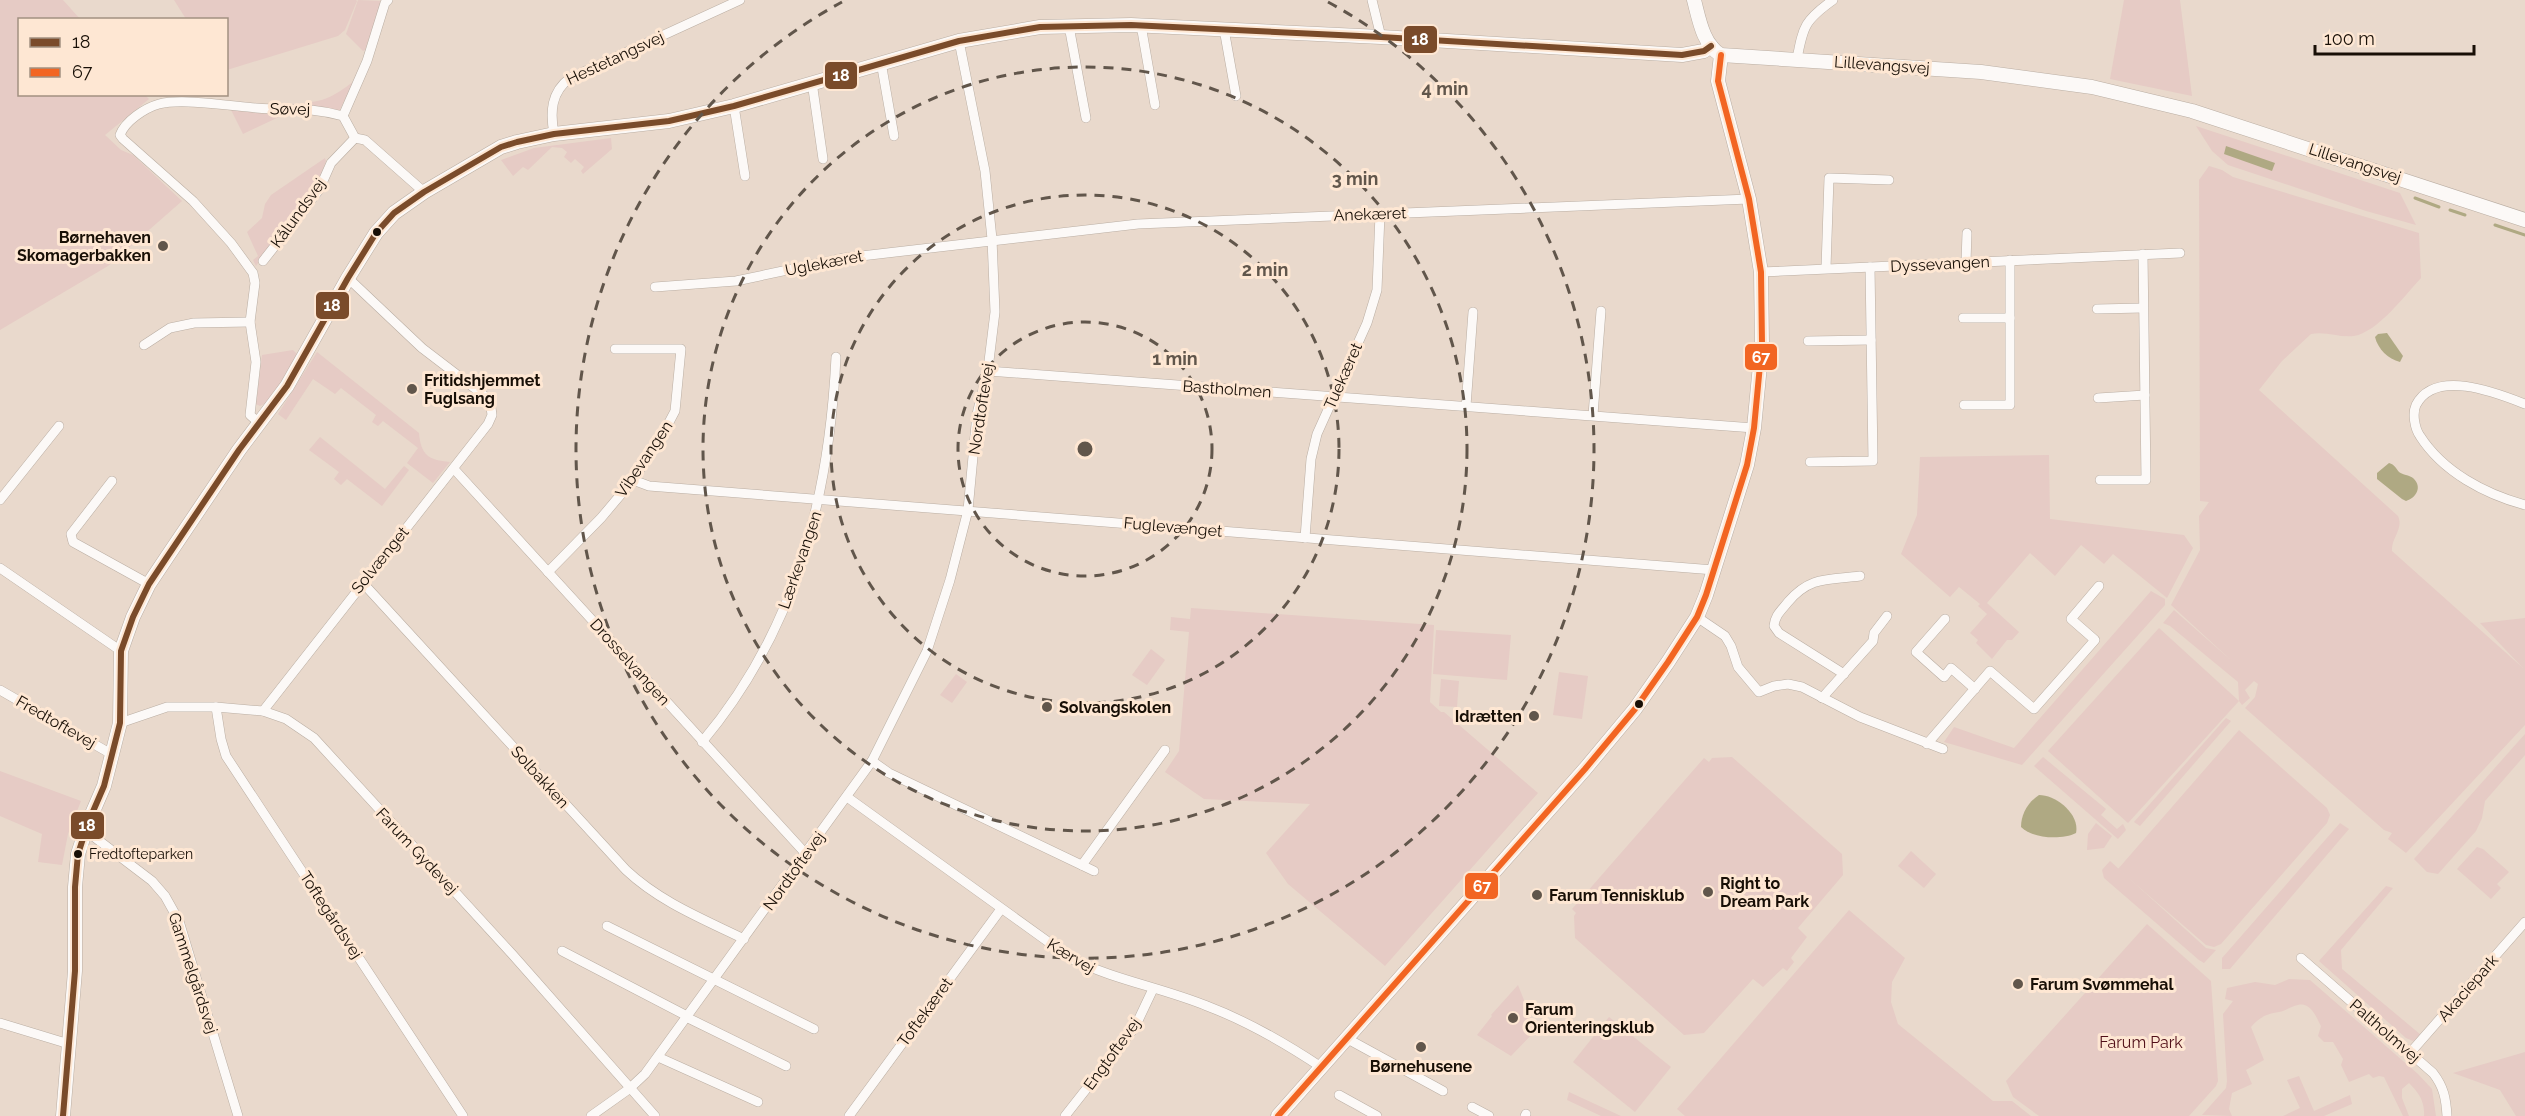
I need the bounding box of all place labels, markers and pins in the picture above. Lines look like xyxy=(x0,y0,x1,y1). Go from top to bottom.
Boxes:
unlabelled marker xyxy=(371,226,383,238)
place label: Børnehaven Skomagerbakken xyxy=(17,228,151,265)
marker: Børnehaven Skomagerbakken xyxy=(156,239,170,253)
place label: Fritidshjemmet Fuglsang xyxy=(424,371,540,408)
marker: Fritidshjemmet Fuglsang xyxy=(405,382,419,396)
centre of rings xyxy=(1075,439,1095,459)
place label: Solvangskolen xyxy=(1059,698,1171,717)
unlabelled marker xyxy=(1633,698,1645,710)
marker: Solvangskolen xyxy=(1040,700,1054,714)
place label: Idrætten xyxy=(1455,707,1522,726)
marker: Idrætten xyxy=(1527,709,1541,723)
place label: Fredtofteparken xyxy=(89,846,193,862)
marker: Fredtofteparken xyxy=(72,848,84,860)
place label: Right to Dream Park xyxy=(1720,874,1809,911)
marker: Right to Dream Park xyxy=(1701,885,1715,899)
place label: Farum Tennisklub xyxy=(1549,886,1684,905)
marker: Farum Tennisklub xyxy=(1530,888,1544,902)
place label: Farum Svømmehal xyxy=(2030,975,2174,994)
marker: Farum Svømmehal xyxy=(2011,977,2025,991)
place label: Farum Orienteringsklub xyxy=(1525,1000,1654,1037)
marker: Farum Orienteringsklub xyxy=(1506,1011,1520,1025)
marker: Børnehusene xyxy=(1414,1040,1428,1054)
place label: Børnehusene xyxy=(1370,1057,1473,1076)

